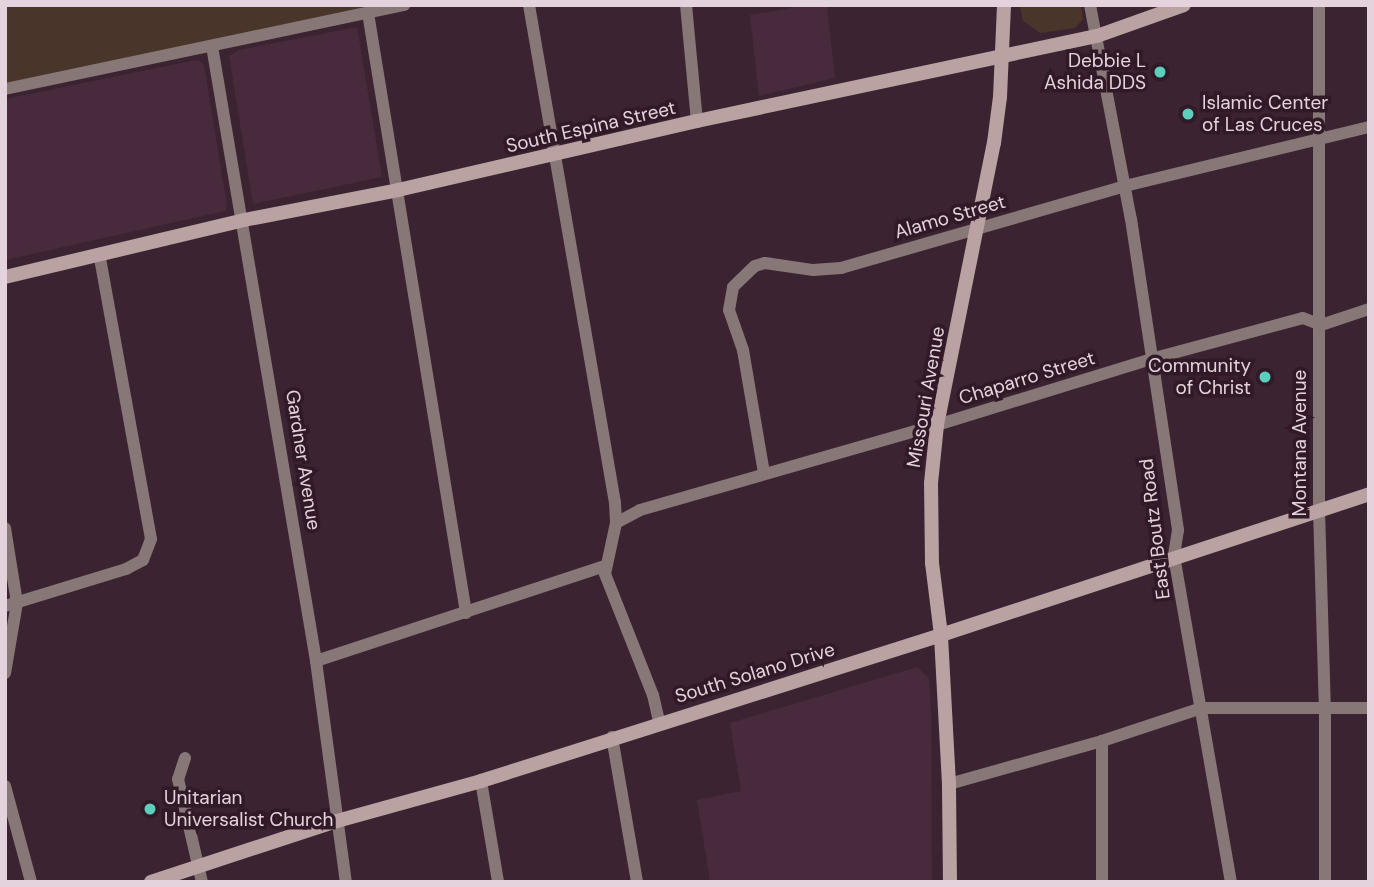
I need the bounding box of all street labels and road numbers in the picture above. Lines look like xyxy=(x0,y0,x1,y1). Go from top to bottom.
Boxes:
street label: South Espina Street xyxy=(504,96,678,158)
street label: Alamo Street xyxy=(892,190,1008,244)
street label: Missouri Avenue xyxy=(902,325,950,469)
street label: Chaparro Street xyxy=(956,346,1098,410)
street label: Montana Avenue xyxy=(1289,370,1311,516)
street label: Gardner Avenue xyxy=(281,388,325,532)
street label: East Boutz Road xyxy=(1135,457,1175,601)
street label: South Solano Drive xyxy=(672,638,838,708)

